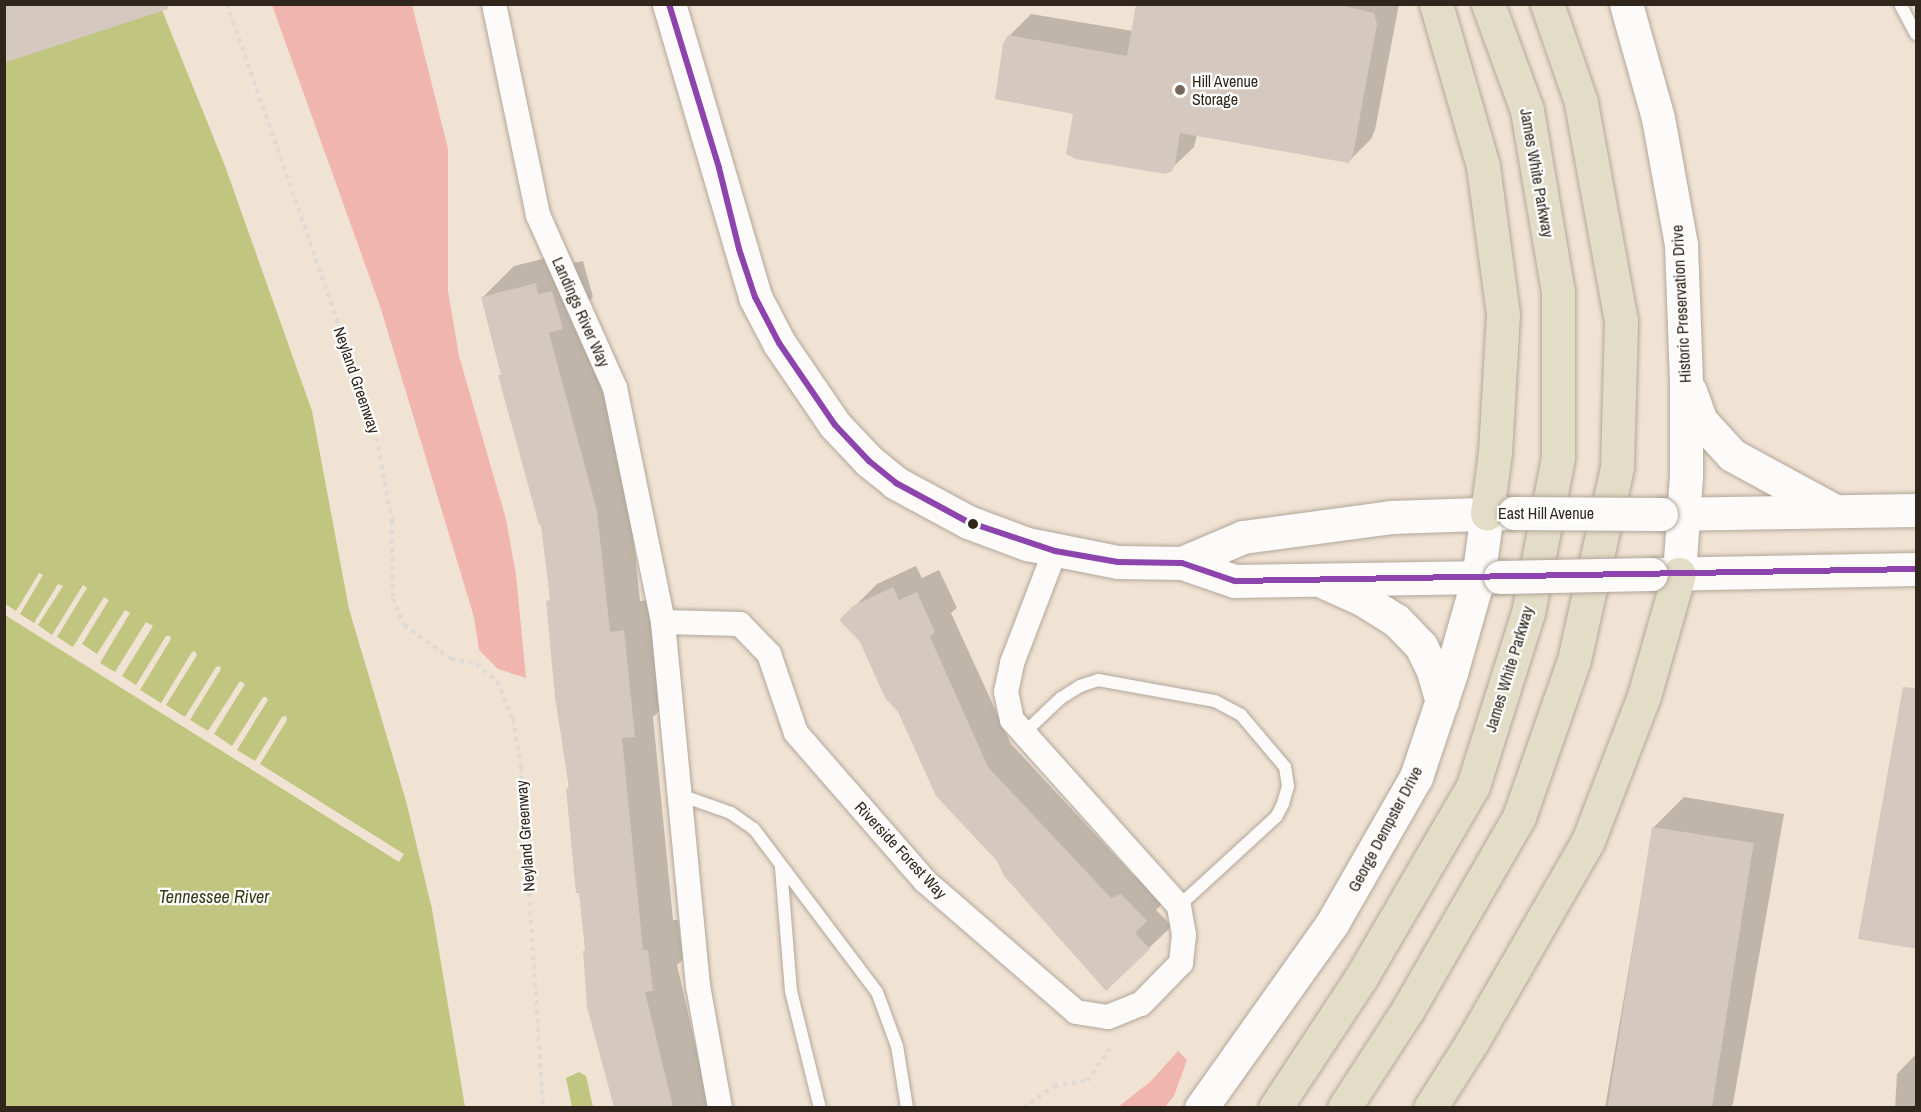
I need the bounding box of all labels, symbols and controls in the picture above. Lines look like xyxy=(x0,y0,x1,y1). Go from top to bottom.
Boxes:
place label: Hill Avenue Storage xyxy=(1192,71,1259,109)
marker: Hill Avenue Storage xyxy=(1173,83,1187,97)
street label: James White Parkway xyxy=(1516,107,1558,239)
street label: Historic Preservation Drive xyxy=(1667,224,1695,384)
street label: Landings River Way xyxy=(548,254,614,370)
street label: Neyland Greenway xyxy=(330,324,384,436)
street label: East Hill Avenue xyxy=(1498,503,1594,523)
unlabelled marker xyxy=(967,518,979,530)
street label: James White Parkway xyxy=(1481,604,1537,734)
street label: George Dempster Drive xyxy=(1344,763,1426,895)
street label: Neyland Greenway xyxy=(512,780,538,892)
street label: Riverside Forest Way xyxy=(851,797,951,903)
water label: Tennessee River xyxy=(159,886,269,908)

